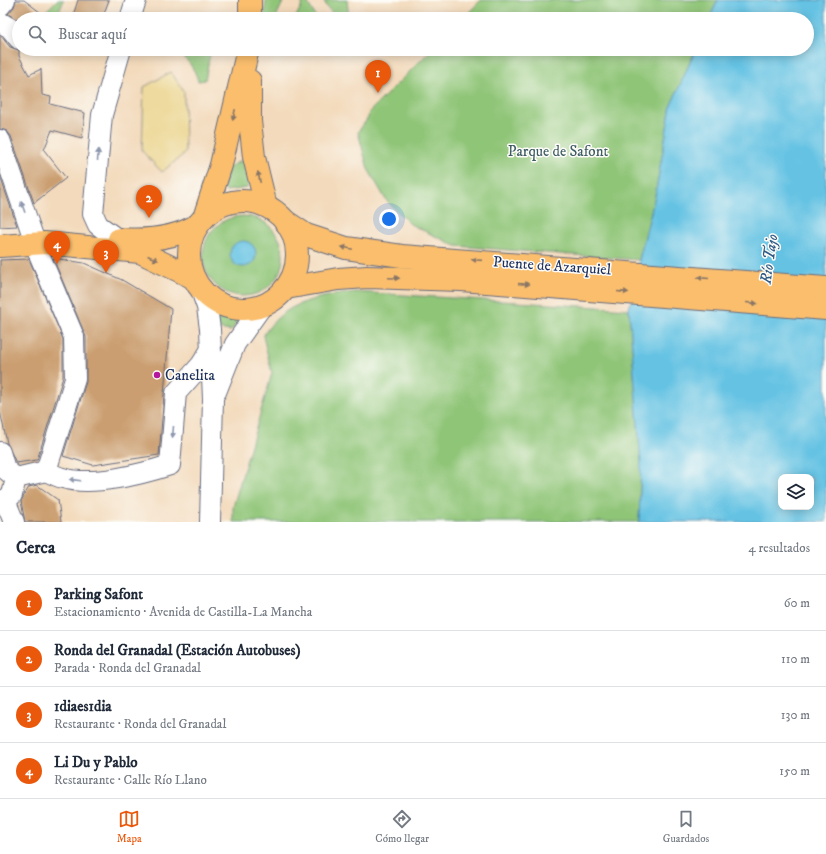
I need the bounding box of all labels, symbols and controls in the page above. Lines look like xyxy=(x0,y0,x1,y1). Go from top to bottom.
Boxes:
search box xyxy=(12,12,814,56)
icon: search xyxy=(26,23,48,45)
text: Buscar aquí xyxy=(58,25,126,44)
pin: 1 xyxy=(365,60,391,93)
one-way arrow xyxy=(230,108,236,121)
park label: Parque de Safont xyxy=(508,142,608,161)
one-way arrow xyxy=(95,149,101,161)
one-way arrow xyxy=(255,171,261,183)
pin: 2 xyxy=(136,185,162,218)
one-way arrow xyxy=(19,201,25,213)
your location xyxy=(379,209,399,229)
pin: 4 xyxy=(44,231,70,264)
water label: Río Tajo xyxy=(755,233,782,286)
pin: 3 xyxy=(93,240,119,273)
one-way arrow xyxy=(341,244,353,250)
street label: Puente de Azarquiel xyxy=(492,252,612,280)
one-way arrow xyxy=(147,255,158,261)
one-way arrow xyxy=(470,257,483,264)
one-way arrow xyxy=(388,274,400,281)
one-way arrow xyxy=(697,275,709,281)
one-way arrow xyxy=(518,281,530,288)
one-way arrow xyxy=(617,288,629,295)
one-way arrow xyxy=(746,299,758,306)
place label: Canelita xyxy=(165,366,215,385)
marker: Canelita xyxy=(152,370,162,380)
one-way arrow xyxy=(169,426,176,438)
map controls xyxy=(778,474,814,510)
button: layers xyxy=(778,474,814,510)
one-way arrow xyxy=(69,477,81,483)
text: Cerca xyxy=(16,537,55,559)
text: 4 resultados xyxy=(748,540,810,556)
text: Parking Safont xyxy=(54,585,143,604)
text: 1 xyxy=(27,595,31,611)
text: 60 m xyxy=(784,595,810,611)
text: Estacionamiento · Avenida de Castilla-La Mancha xyxy=(54,604,312,620)
text: Ronda del Granadal (Estación Autobuses) xyxy=(54,641,301,660)
text: 2 xyxy=(26,651,32,667)
text: 110 m xyxy=(781,651,810,667)
text: Parada · Ronda del Granadal xyxy=(54,660,201,676)
text: 1diaes1dia xyxy=(54,697,112,716)
text: 3 xyxy=(27,707,31,723)
text: 130 m xyxy=(781,707,810,723)
text: Restaurante · Ronda del Granadal xyxy=(54,716,226,732)
text: Li Du y Pablo xyxy=(54,753,138,772)
text: 4 xyxy=(25,763,33,779)
text: 150 m xyxy=(779,763,810,779)
text: Restaurante · Calle Río Llano xyxy=(54,772,207,788)
tab: Mapa xyxy=(117,808,142,846)
tab: Cómo llegar xyxy=(375,808,429,846)
tab: Guardados xyxy=(663,808,709,846)

